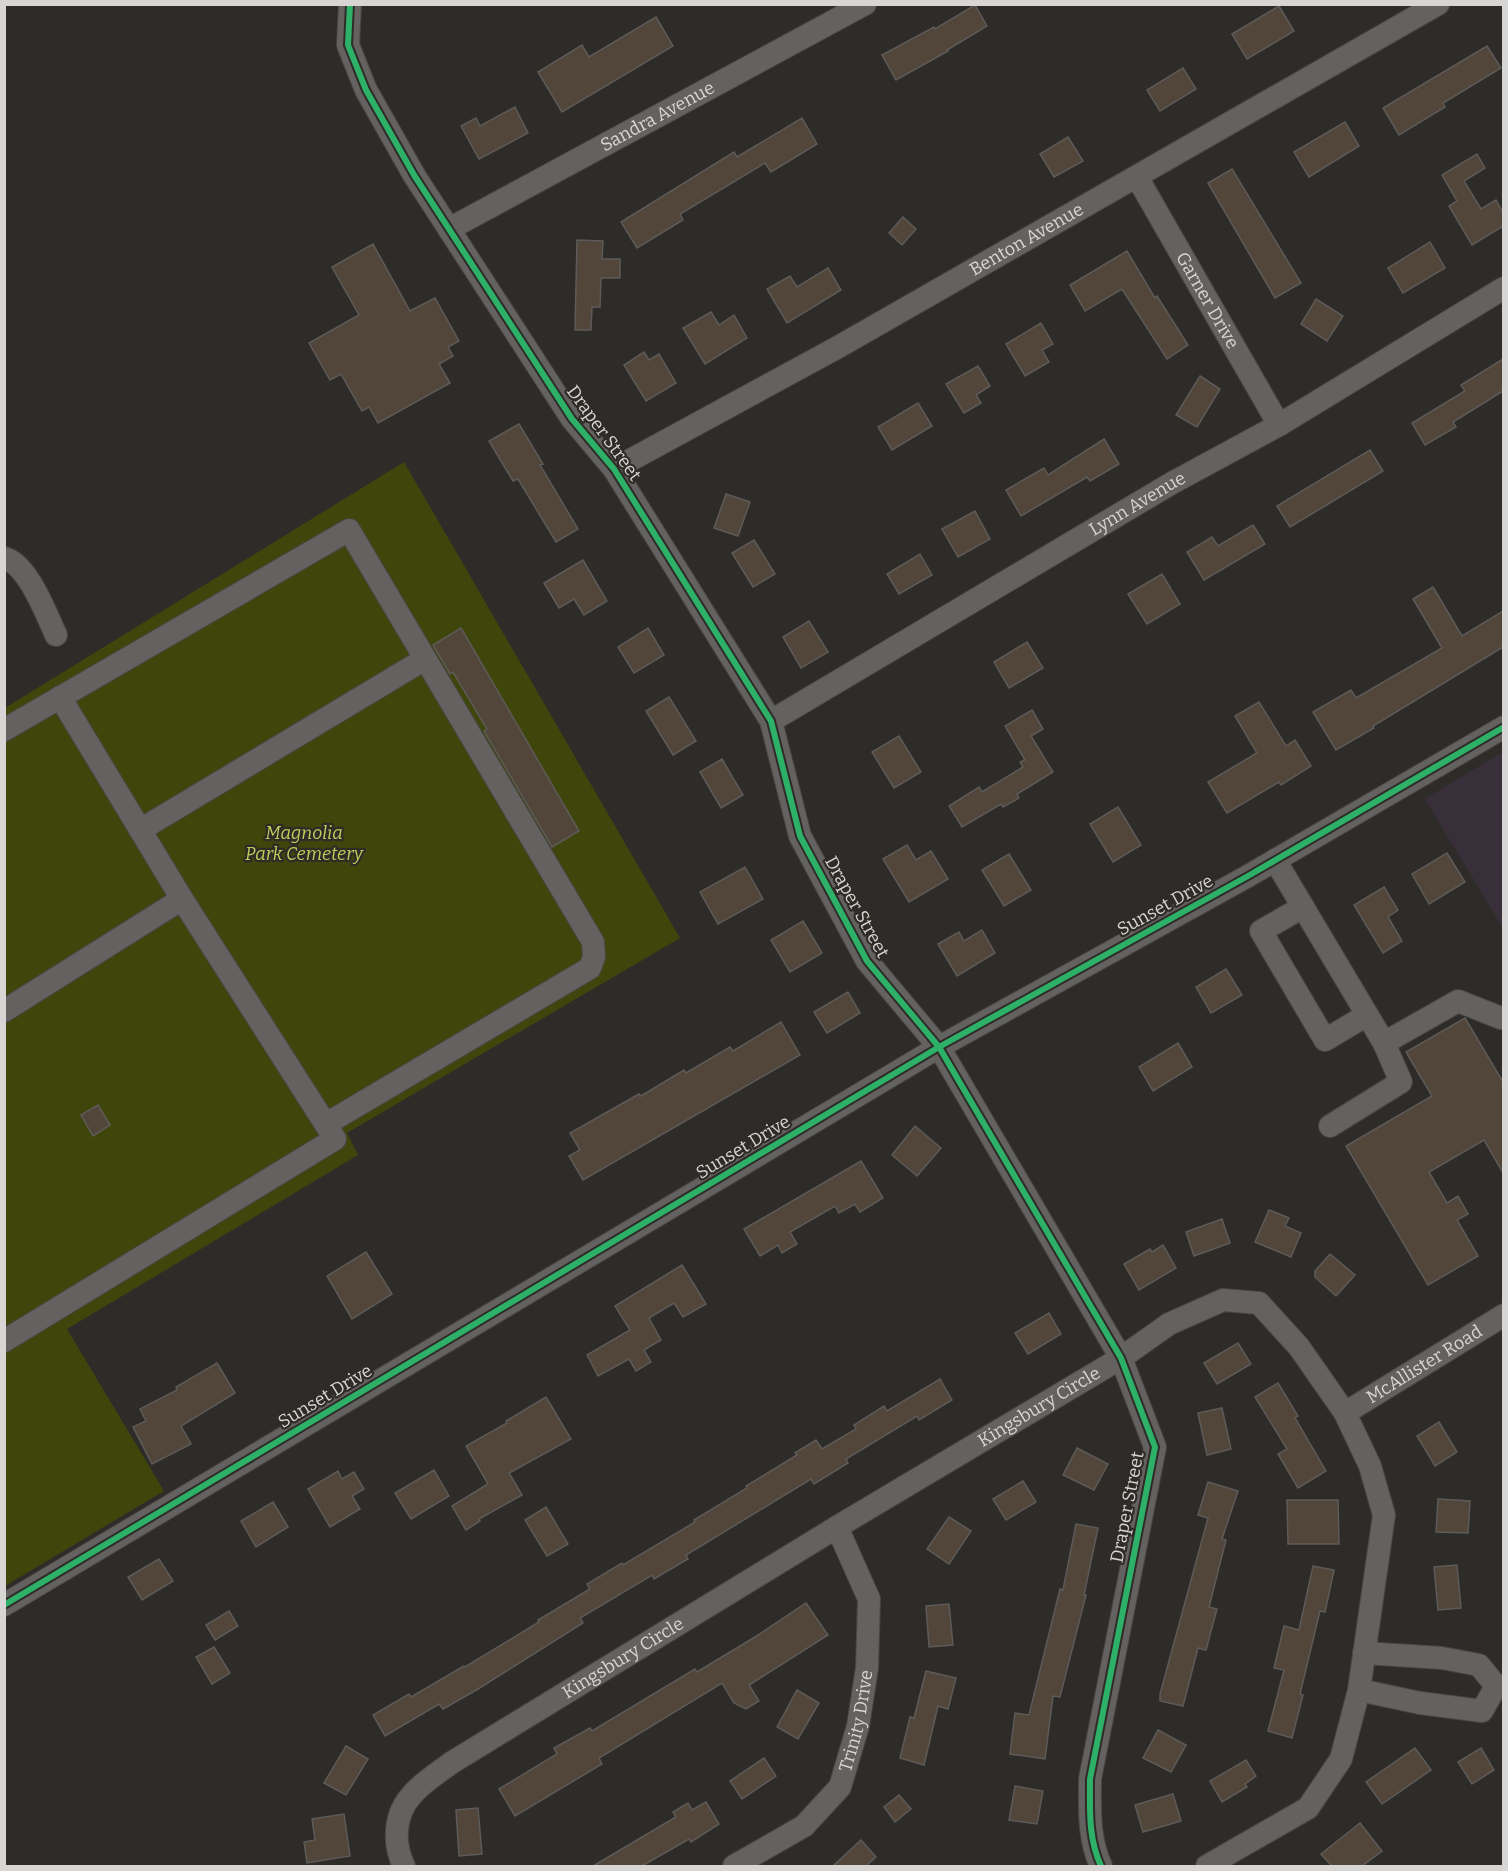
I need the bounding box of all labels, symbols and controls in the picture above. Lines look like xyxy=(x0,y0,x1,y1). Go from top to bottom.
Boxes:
street label: Sandra Avenue xyxy=(597,76,718,156)
street label: Benton Avenue xyxy=(965,198,1087,281)
street label: Garner Drive xyxy=(1171,248,1244,353)
street label: Draper Street xyxy=(562,381,646,485)
street label: Lynn Avenue xyxy=(1085,467,1189,541)
park label: Magnolia Park Cemetery xyxy=(245,822,364,865)
street label: Draper Street xyxy=(820,852,894,962)
street label: Sunset Drive xyxy=(1113,870,1217,940)
street label: Sunset Drive xyxy=(692,1110,794,1184)
street label: McAllister Road xyxy=(1362,1320,1486,1408)
street label: Sunset Drive xyxy=(274,1359,376,1433)
street label: Kingsbury Circle xyxy=(974,1362,1104,1452)
street label: Draper Street xyxy=(1105,1449,1149,1564)
street label: Kingsbury Circle xyxy=(558,1612,688,1703)
street label: Trinity Drive xyxy=(834,1668,878,1774)

